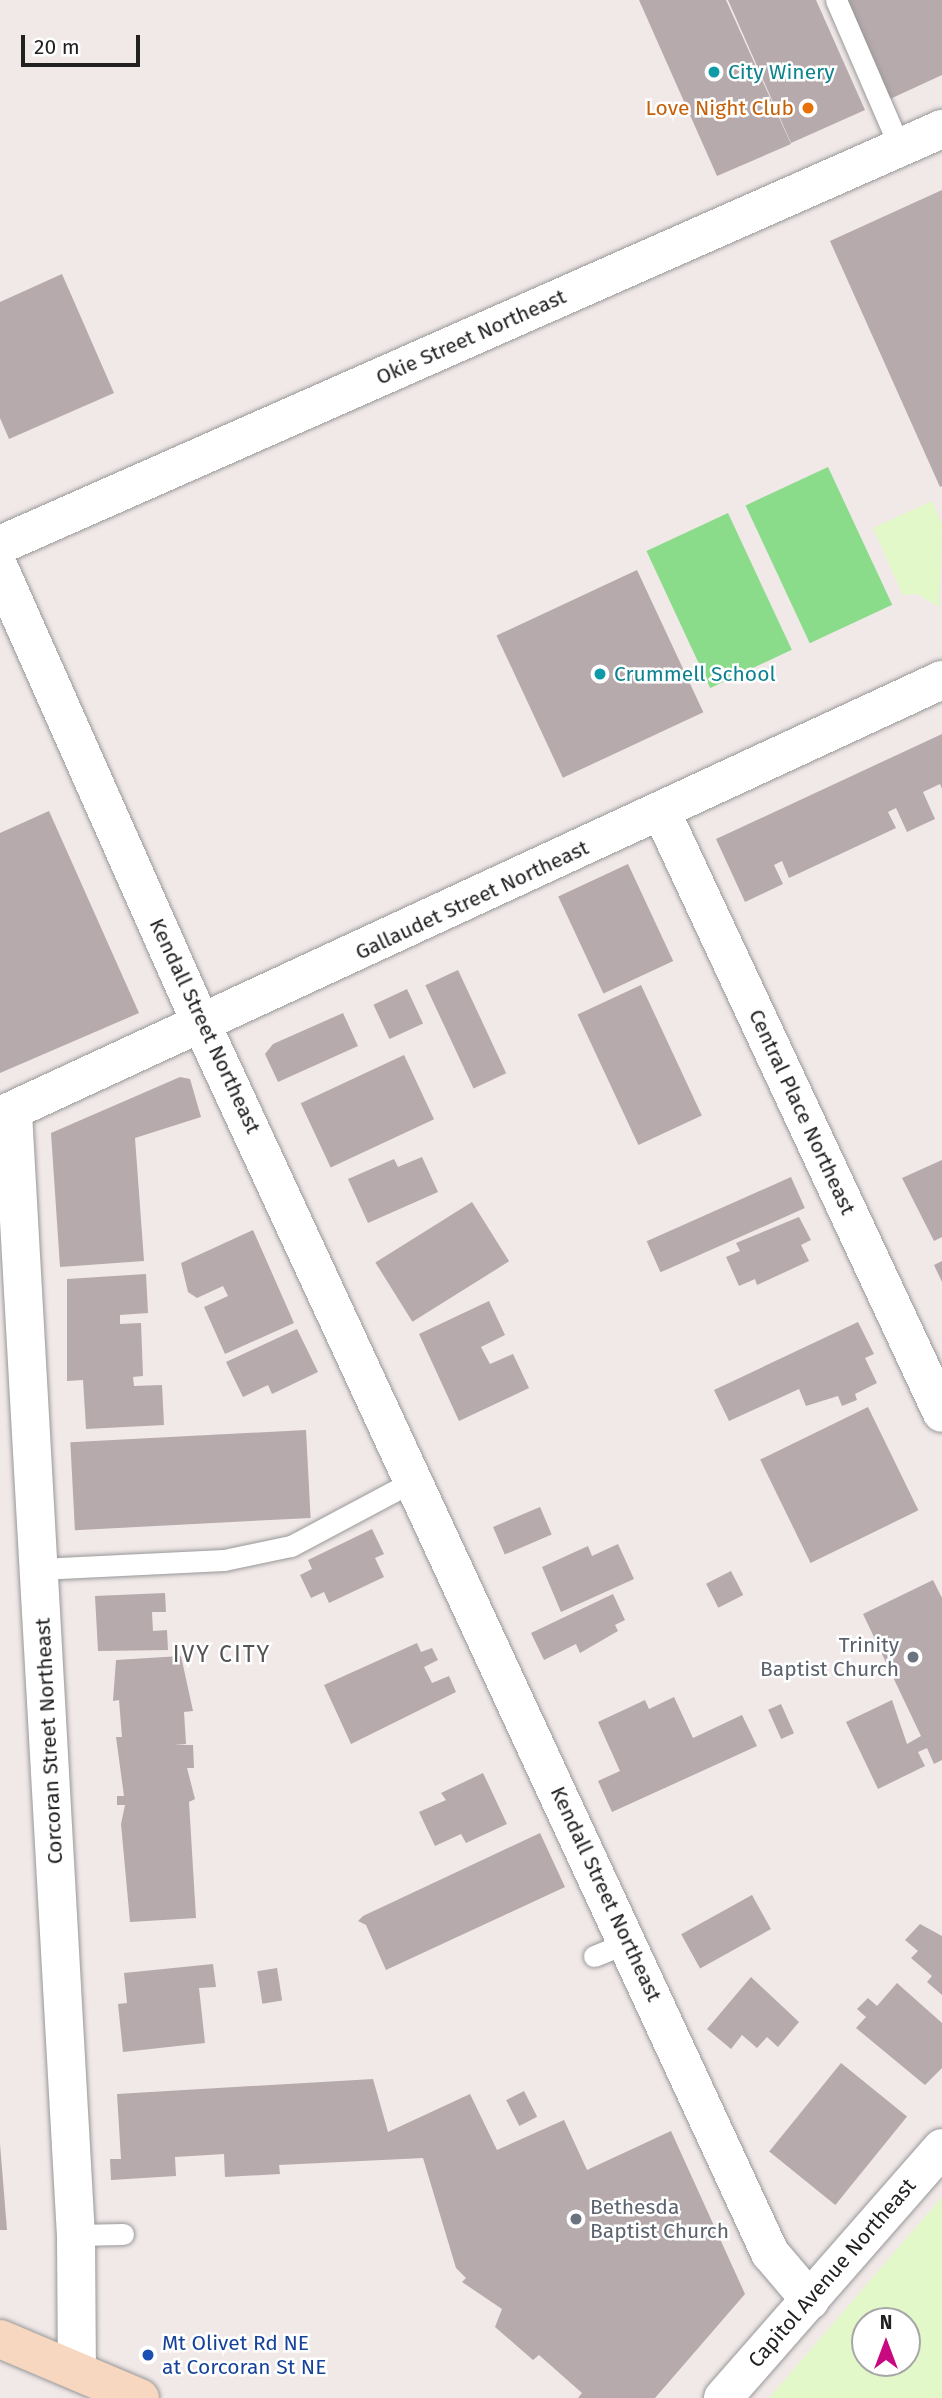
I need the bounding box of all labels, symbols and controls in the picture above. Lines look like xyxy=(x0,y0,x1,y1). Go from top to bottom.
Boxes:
scale bar xyxy=(24,21,144,65)
text: 20 m xyxy=(34,34,80,60)
place label: City Winery xyxy=(728,59,835,85)
marker: City Winery xyxy=(706,64,722,80)
place label: Love Night Club xyxy=(646,95,794,121)
marker: Love Night Club xyxy=(800,100,816,116)
street label: Okie Street Northeast xyxy=(372,284,570,390)
place label: Crummell School xyxy=(614,661,776,687)
marker: Crummell School xyxy=(592,666,608,682)
street label: Gallaudet Street Northeast xyxy=(351,835,593,965)
street label: Kendall Street Northeast xyxy=(144,914,266,1138)
street label: Central Place Northeast xyxy=(743,1005,861,1219)
street label: Corcoran Street Northeast xyxy=(30,1617,68,1865)
place label: Trinity Baptist Church xyxy=(760,1632,899,1682)
district label: IVY CITY xyxy=(174,1640,270,1668)
marker: Trinity Baptist Church xyxy=(905,1649,921,1665)
street label: Kendall Street Northeast xyxy=(545,1782,667,2006)
street label: Capitol Avenue Northeast xyxy=(743,2173,921,2373)
place label: Bethesda Baptist Church xyxy=(590,2194,729,2244)
marker: Bethesda Baptist Church xyxy=(568,2211,584,2227)
north arrow xyxy=(851,2307,921,2377)
place label: Mt Olivet Rd NE at Corcoran St NE xyxy=(162,2330,326,2380)
marker: Mt Olivet Rd NE at Corcoran St NE xyxy=(140,2347,156,2363)

